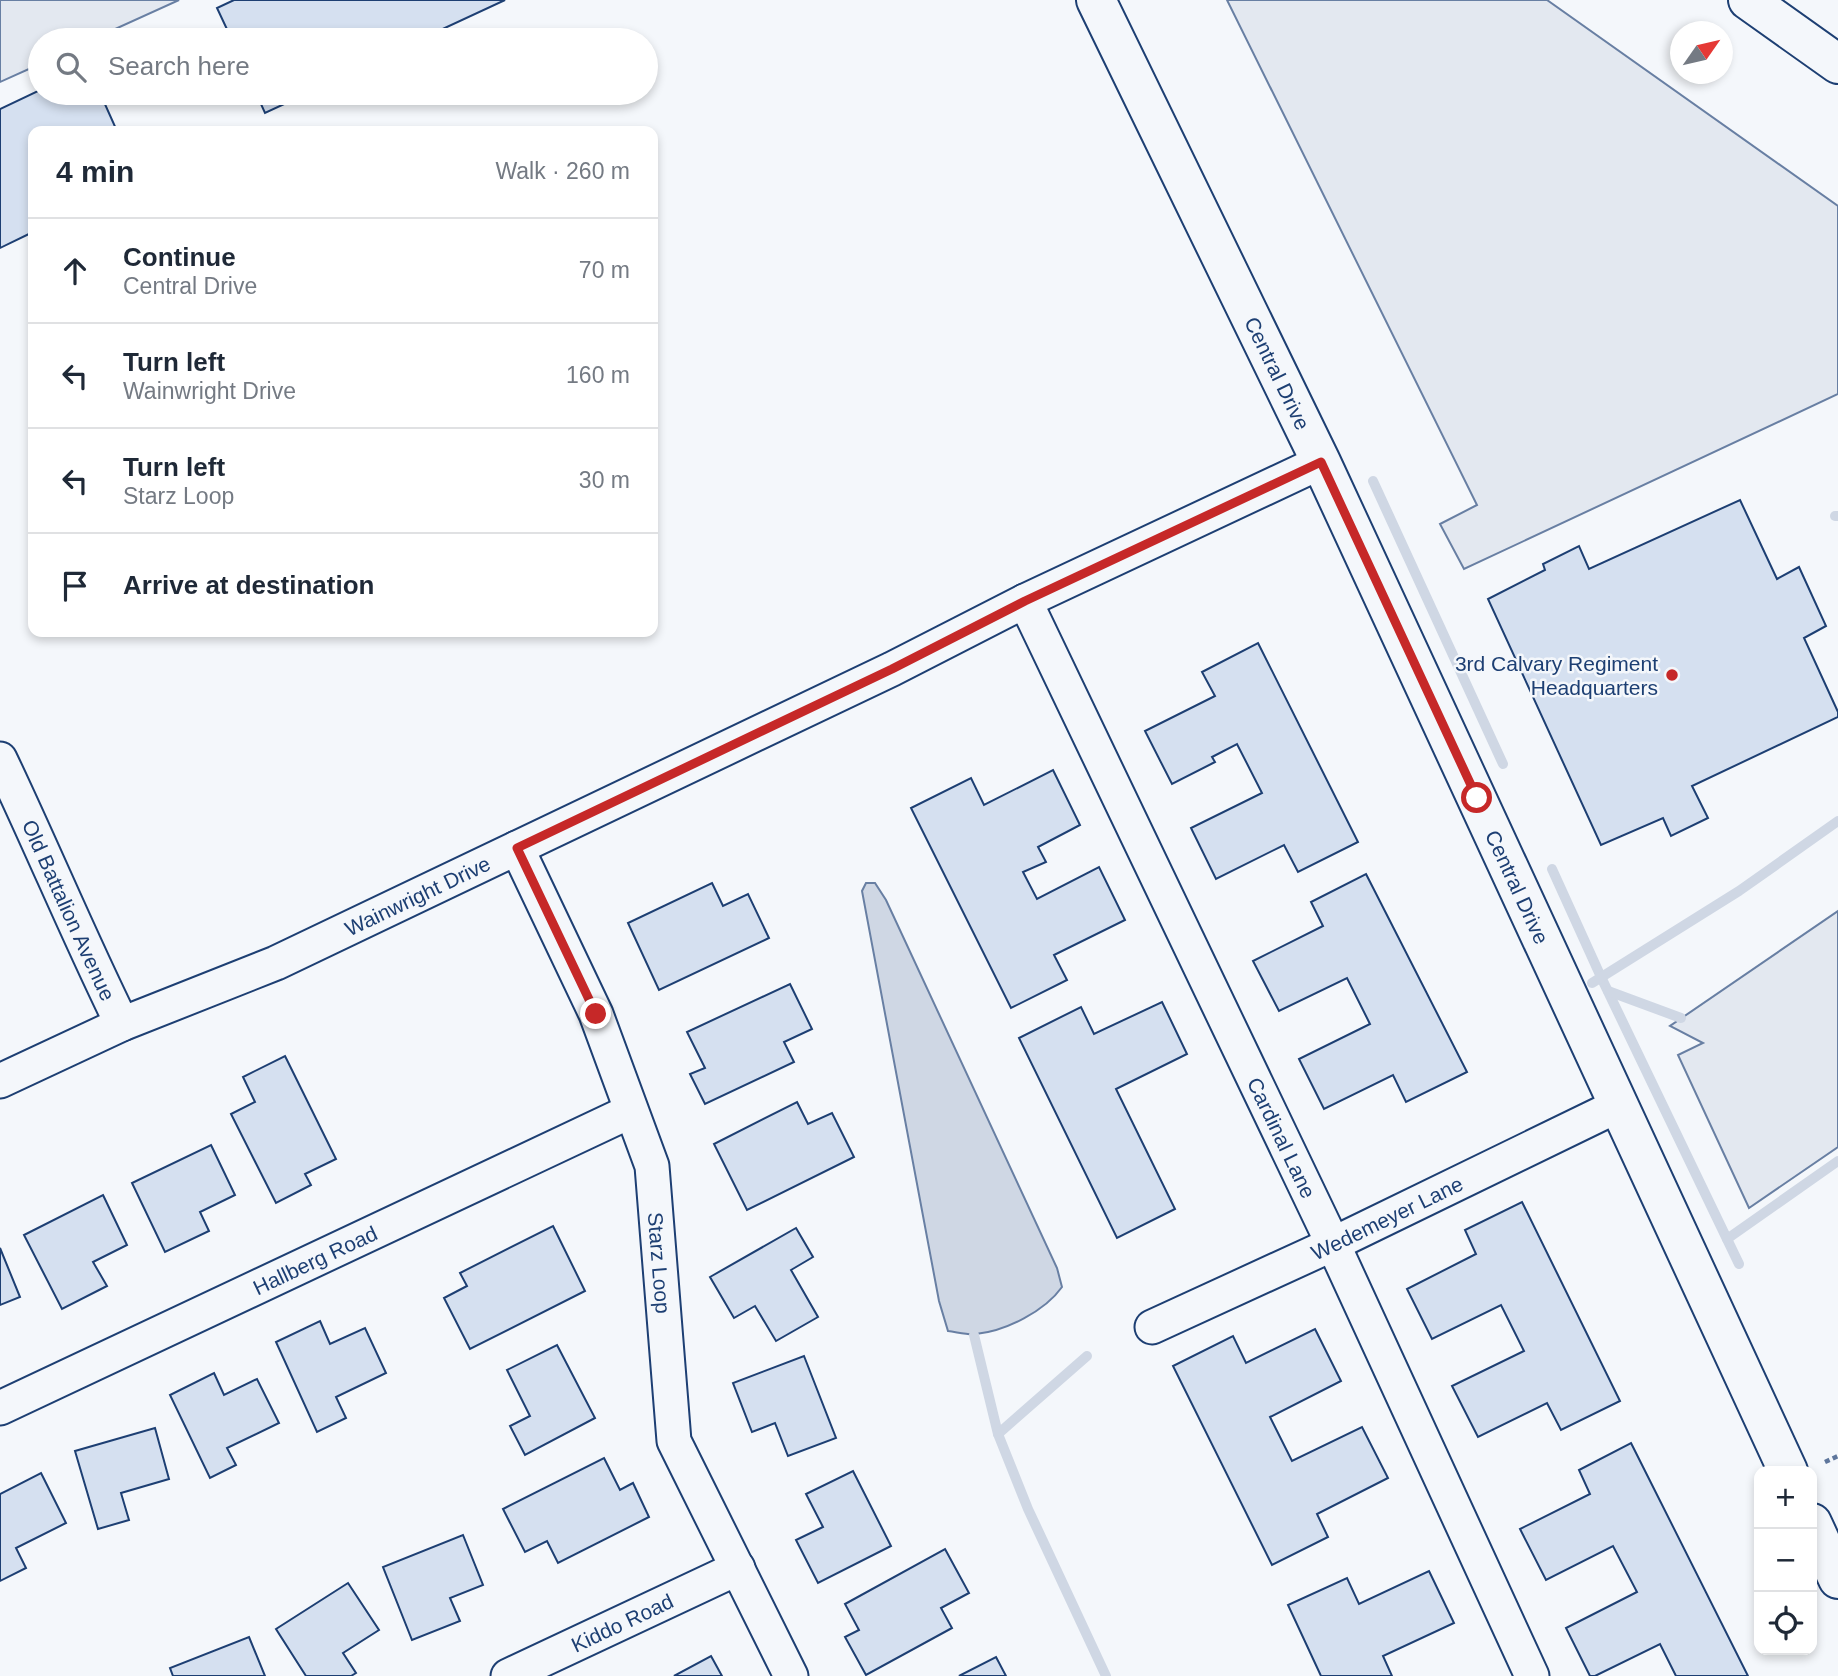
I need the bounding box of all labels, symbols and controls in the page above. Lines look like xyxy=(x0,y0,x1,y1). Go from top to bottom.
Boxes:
north arrow xyxy=(1670,21,1733,84)
search box xyxy=(28,28,658,105)
icon: search xyxy=(52,48,90,86)
text: Search here xyxy=(108,51,250,81)
text: 4 min xyxy=(56,155,134,188)
text: Walk · 260 m xyxy=(495,158,630,184)
text: Continue xyxy=(123,242,236,272)
icon: ahead xyxy=(56,252,94,290)
text: 70 m xyxy=(579,257,630,283)
text: Central Drive xyxy=(123,273,257,299)
street label: Central Drive xyxy=(1241,313,1315,433)
text: Turn left xyxy=(123,347,225,377)
icon: left xyxy=(56,357,94,395)
text: 160 m xyxy=(566,362,630,388)
text: Wainwright Drive xyxy=(123,378,296,404)
text: Turn left xyxy=(123,452,225,482)
icon: left xyxy=(56,462,94,500)
text: 30 m xyxy=(579,467,630,493)
text: Starz Loop xyxy=(123,483,234,509)
icon: arrive xyxy=(56,567,94,605)
text: Arrive at destination xyxy=(123,570,374,600)
place label: 3rd Calvary Regiment Headquarters xyxy=(1455,652,1658,699)
marker: 3rd Calvary Regiment Headquarters xyxy=(1664,667,1680,683)
route start xyxy=(1461,782,1492,813)
street label: Old Battalion Avenue xyxy=(18,816,120,1004)
street label: Central Drive xyxy=(1481,826,1554,947)
street label: Wainwright Drive xyxy=(341,851,494,940)
route end xyxy=(580,998,611,1029)
street label: Cardinal Lane xyxy=(1243,1074,1321,1202)
street label: Wedemeyer Lane xyxy=(1307,1171,1466,1264)
street label: Starz Loop xyxy=(644,1211,675,1314)
street label: Hallberg Road xyxy=(249,1221,381,1299)
map controls xyxy=(1754,1466,1817,1655)
button: + xyxy=(1754,1466,1817,1529)
button: − xyxy=(1754,1529,1817,1592)
street label: Kiddo Road xyxy=(567,1589,677,1656)
button: locate xyxy=(1754,1592,1817,1655)

